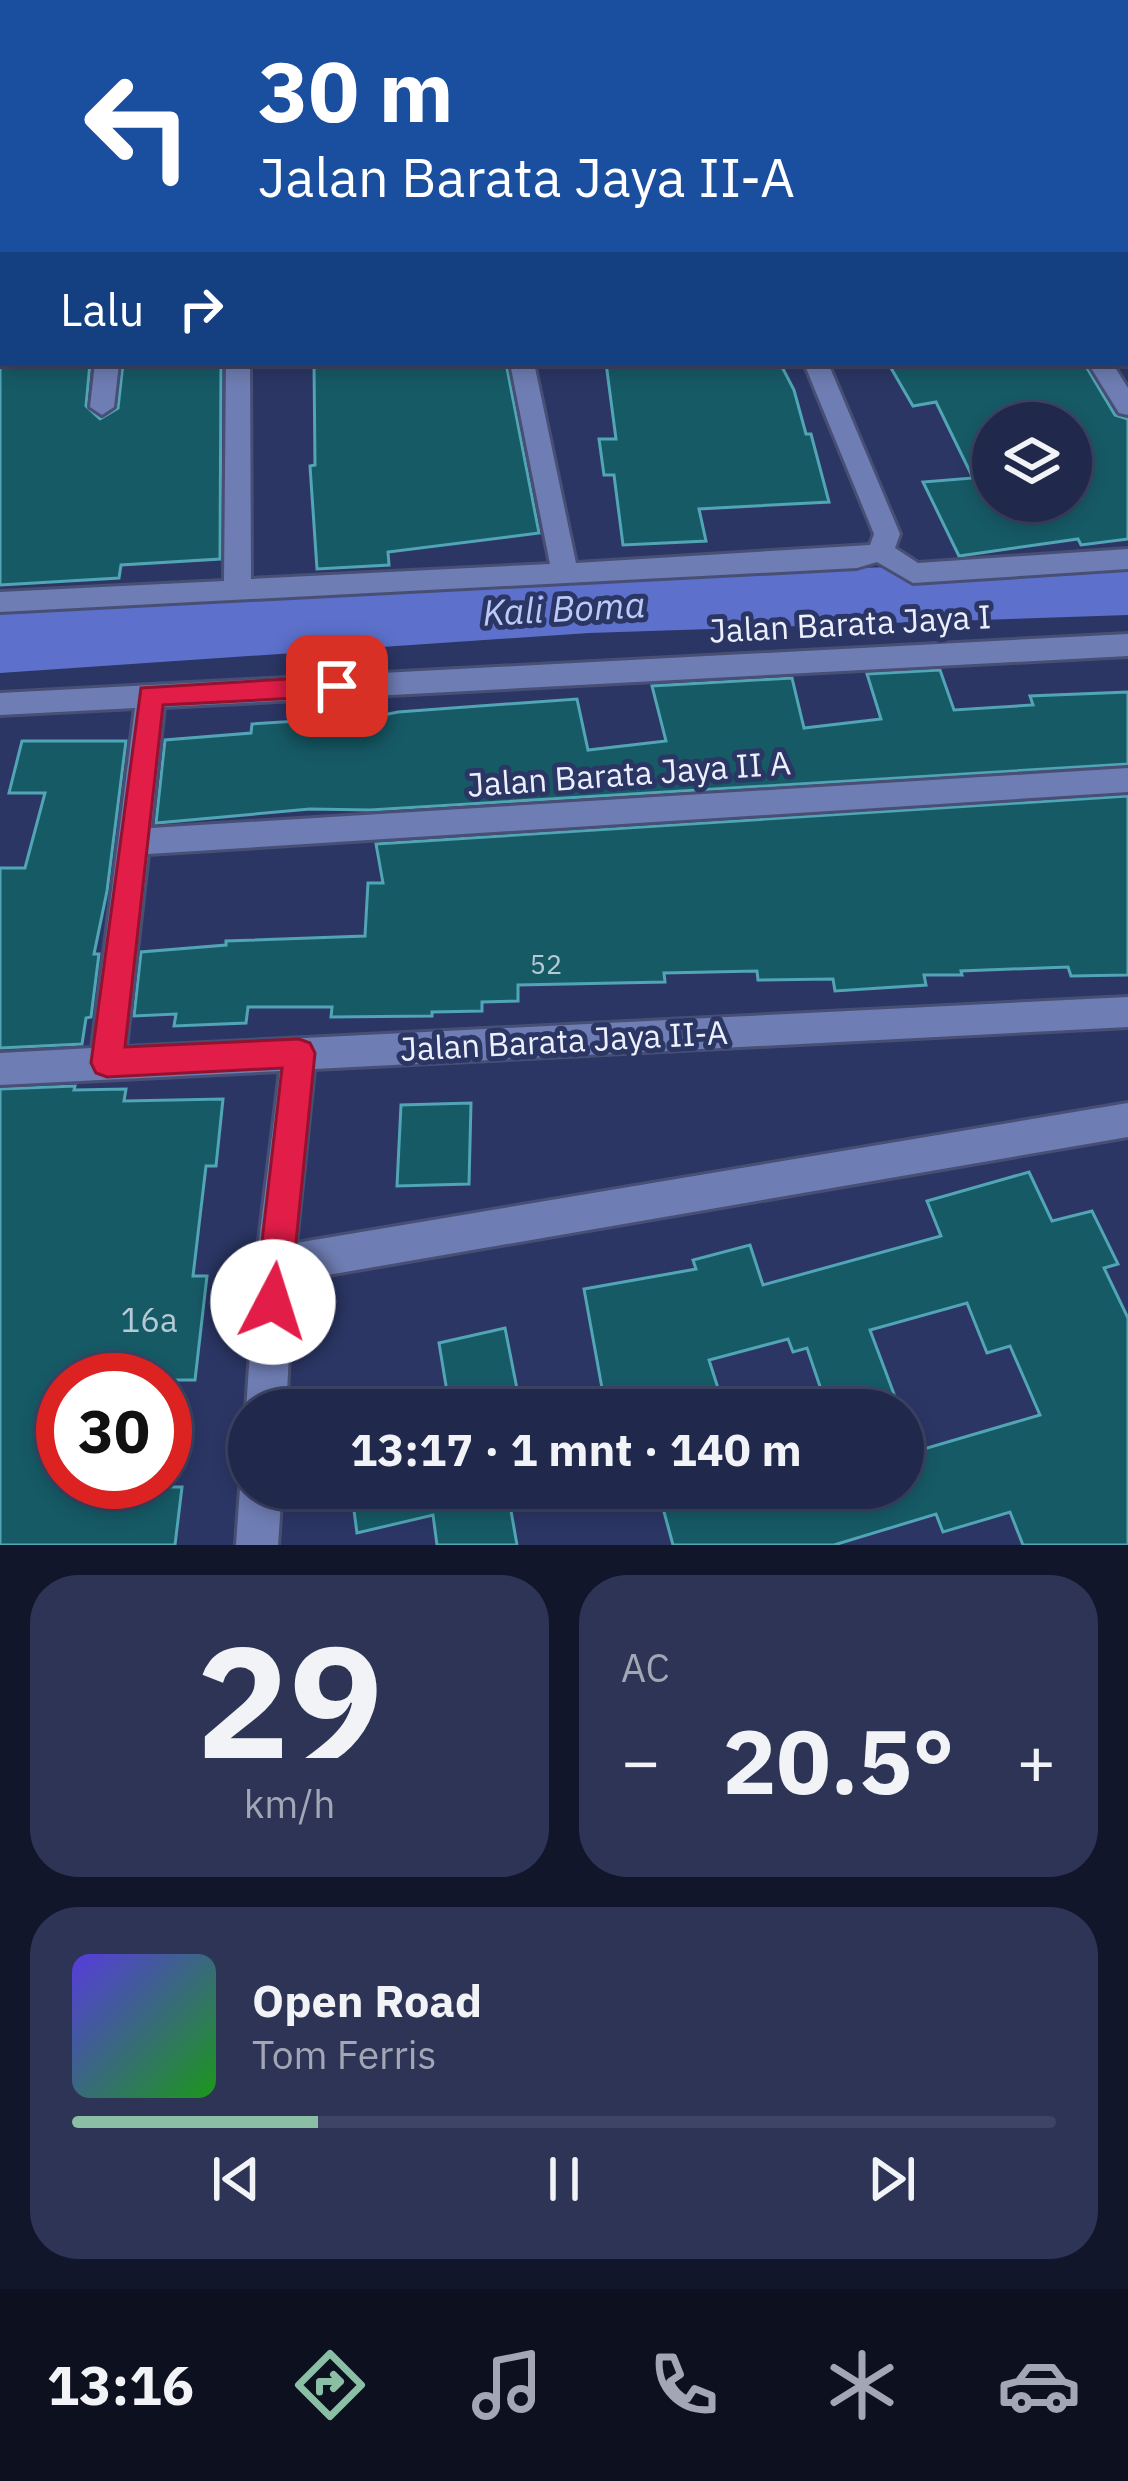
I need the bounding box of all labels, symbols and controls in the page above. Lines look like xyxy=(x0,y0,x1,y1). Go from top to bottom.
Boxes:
text: 30 m xyxy=(258,36,454,145)
icon: left xyxy=(60,48,216,204)
text: Jalan Barata Jaya II-A xyxy=(258,142,795,212)
icon: right xyxy=(168,276,234,342)
text: Lalu xyxy=(60,280,144,338)
map controls xyxy=(972,402,1092,522)
button: layers xyxy=(972,402,1092,522)
water label: Kali Boma xyxy=(481,580,647,636)
street label: Jalan Barata Jaya I xyxy=(708,594,992,652)
pin xyxy=(286,635,388,737)
icon: arrive xyxy=(304,653,370,719)
street label: Jalan Barata Jaya II A xyxy=(466,740,792,806)
house number: 52 xyxy=(530,946,562,981)
street label: Jalan Barata Jaya II-A xyxy=(399,1010,729,1070)
position arrow xyxy=(210,1239,336,1365)
house number: 16a xyxy=(120,1298,178,1341)
speed limit sign: 30 xyxy=(36,1353,192,1509)
text: 13:17 · 1 mnt · 140 m xyxy=(350,1420,802,1478)
text: 29 xyxy=(196,1598,383,1801)
text: AC xyxy=(621,1642,670,1693)
text: 20.5° xyxy=(722,1702,955,1819)
text: − xyxy=(621,1717,661,1803)
text: + xyxy=(1016,1717,1056,1803)
text: km/h xyxy=(244,1778,335,1829)
text: Open Road xyxy=(252,1971,482,2029)
text: Tom Ferris xyxy=(252,2029,436,2080)
icon: previous xyxy=(203,2146,269,2212)
icon: pause xyxy=(531,2146,597,2212)
icon: next xyxy=(859,2146,925,2212)
icon: directions xyxy=(288,2343,372,2427)
icon: music xyxy=(465,2343,549,2427)
icon: phone xyxy=(642,2343,726,2427)
icon: climate xyxy=(820,2343,904,2427)
icon: car xyxy=(997,2343,1081,2427)
text: 13:16 xyxy=(47,2350,194,2420)

